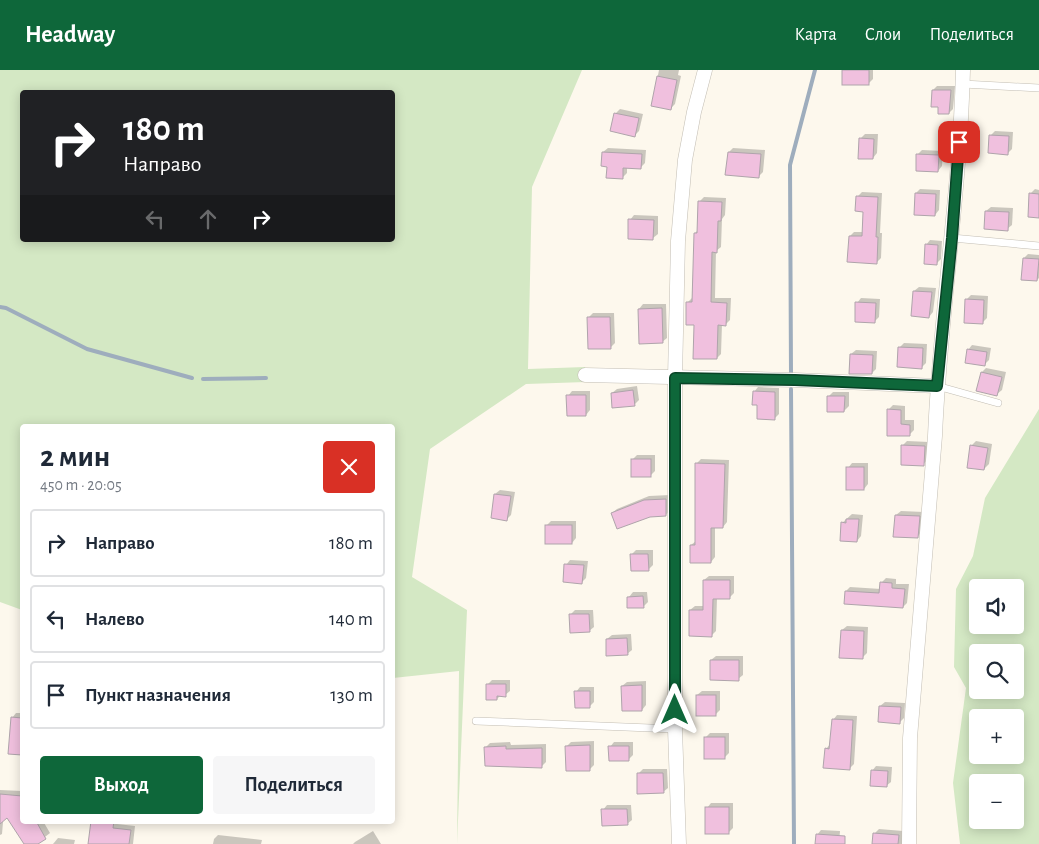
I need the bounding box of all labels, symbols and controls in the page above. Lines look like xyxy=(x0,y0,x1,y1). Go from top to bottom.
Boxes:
text: Headway xyxy=(25,23,115,47)
text: Карта xyxy=(795,26,837,44)
text: Слои xyxy=(865,26,901,44)
text: Поделиться xyxy=(929,26,1014,44)
icon: right xyxy=(40,110,105,175)
text: 180 m xyxy=(123,112,205,147)
pin xyxy=(938,121,980,163)
icon: arrive xyxy=(945,128,973,156)
text: Направо xyxy=(123,153,201,175)
icon: left xyxy=(141,205,169,233)
icon: ahead xyxy=(194,205,222,233)
icon: right xyxy=(247,205,275,233)
button: close xyxy=(323,441,375,493)
text: 2 мин xyxy=(40,442,110,472)
text: 450 m · 20:05 xyxy=(40,477,122,493)
icon: right xyxy=(42,529,70,557)
text: Направо xyxy=(85,534,155,553)
text: 180 m xyxy=(329,534,373,553)
map controls xyxy=(969,579,1024,829)
button: sound xyxy=(969,579,1024,634)
icon: left xyxy=(42,605,70,633)
text: Налево xyxy=(85,610,144,629)
text: 140 m xyxy=(329,610,373,629)
button: search xyxy=(969,644,1024,699)
icon: arrive xyxy=(42,681,70,709)
position arrow xyxy=(648,683,700,735)
text: Пункт назначения xyxy=(85,686,231,705)
text: 130 m xyxy=(330,686,373,705)
button: + xyxy=(969,709,1024,764)
button: Выход xyxy=(40,756,203,814)
button: Поделиться xyxy=(213,756,375,814)
button: − xyxy=(969,774,1024,829)

